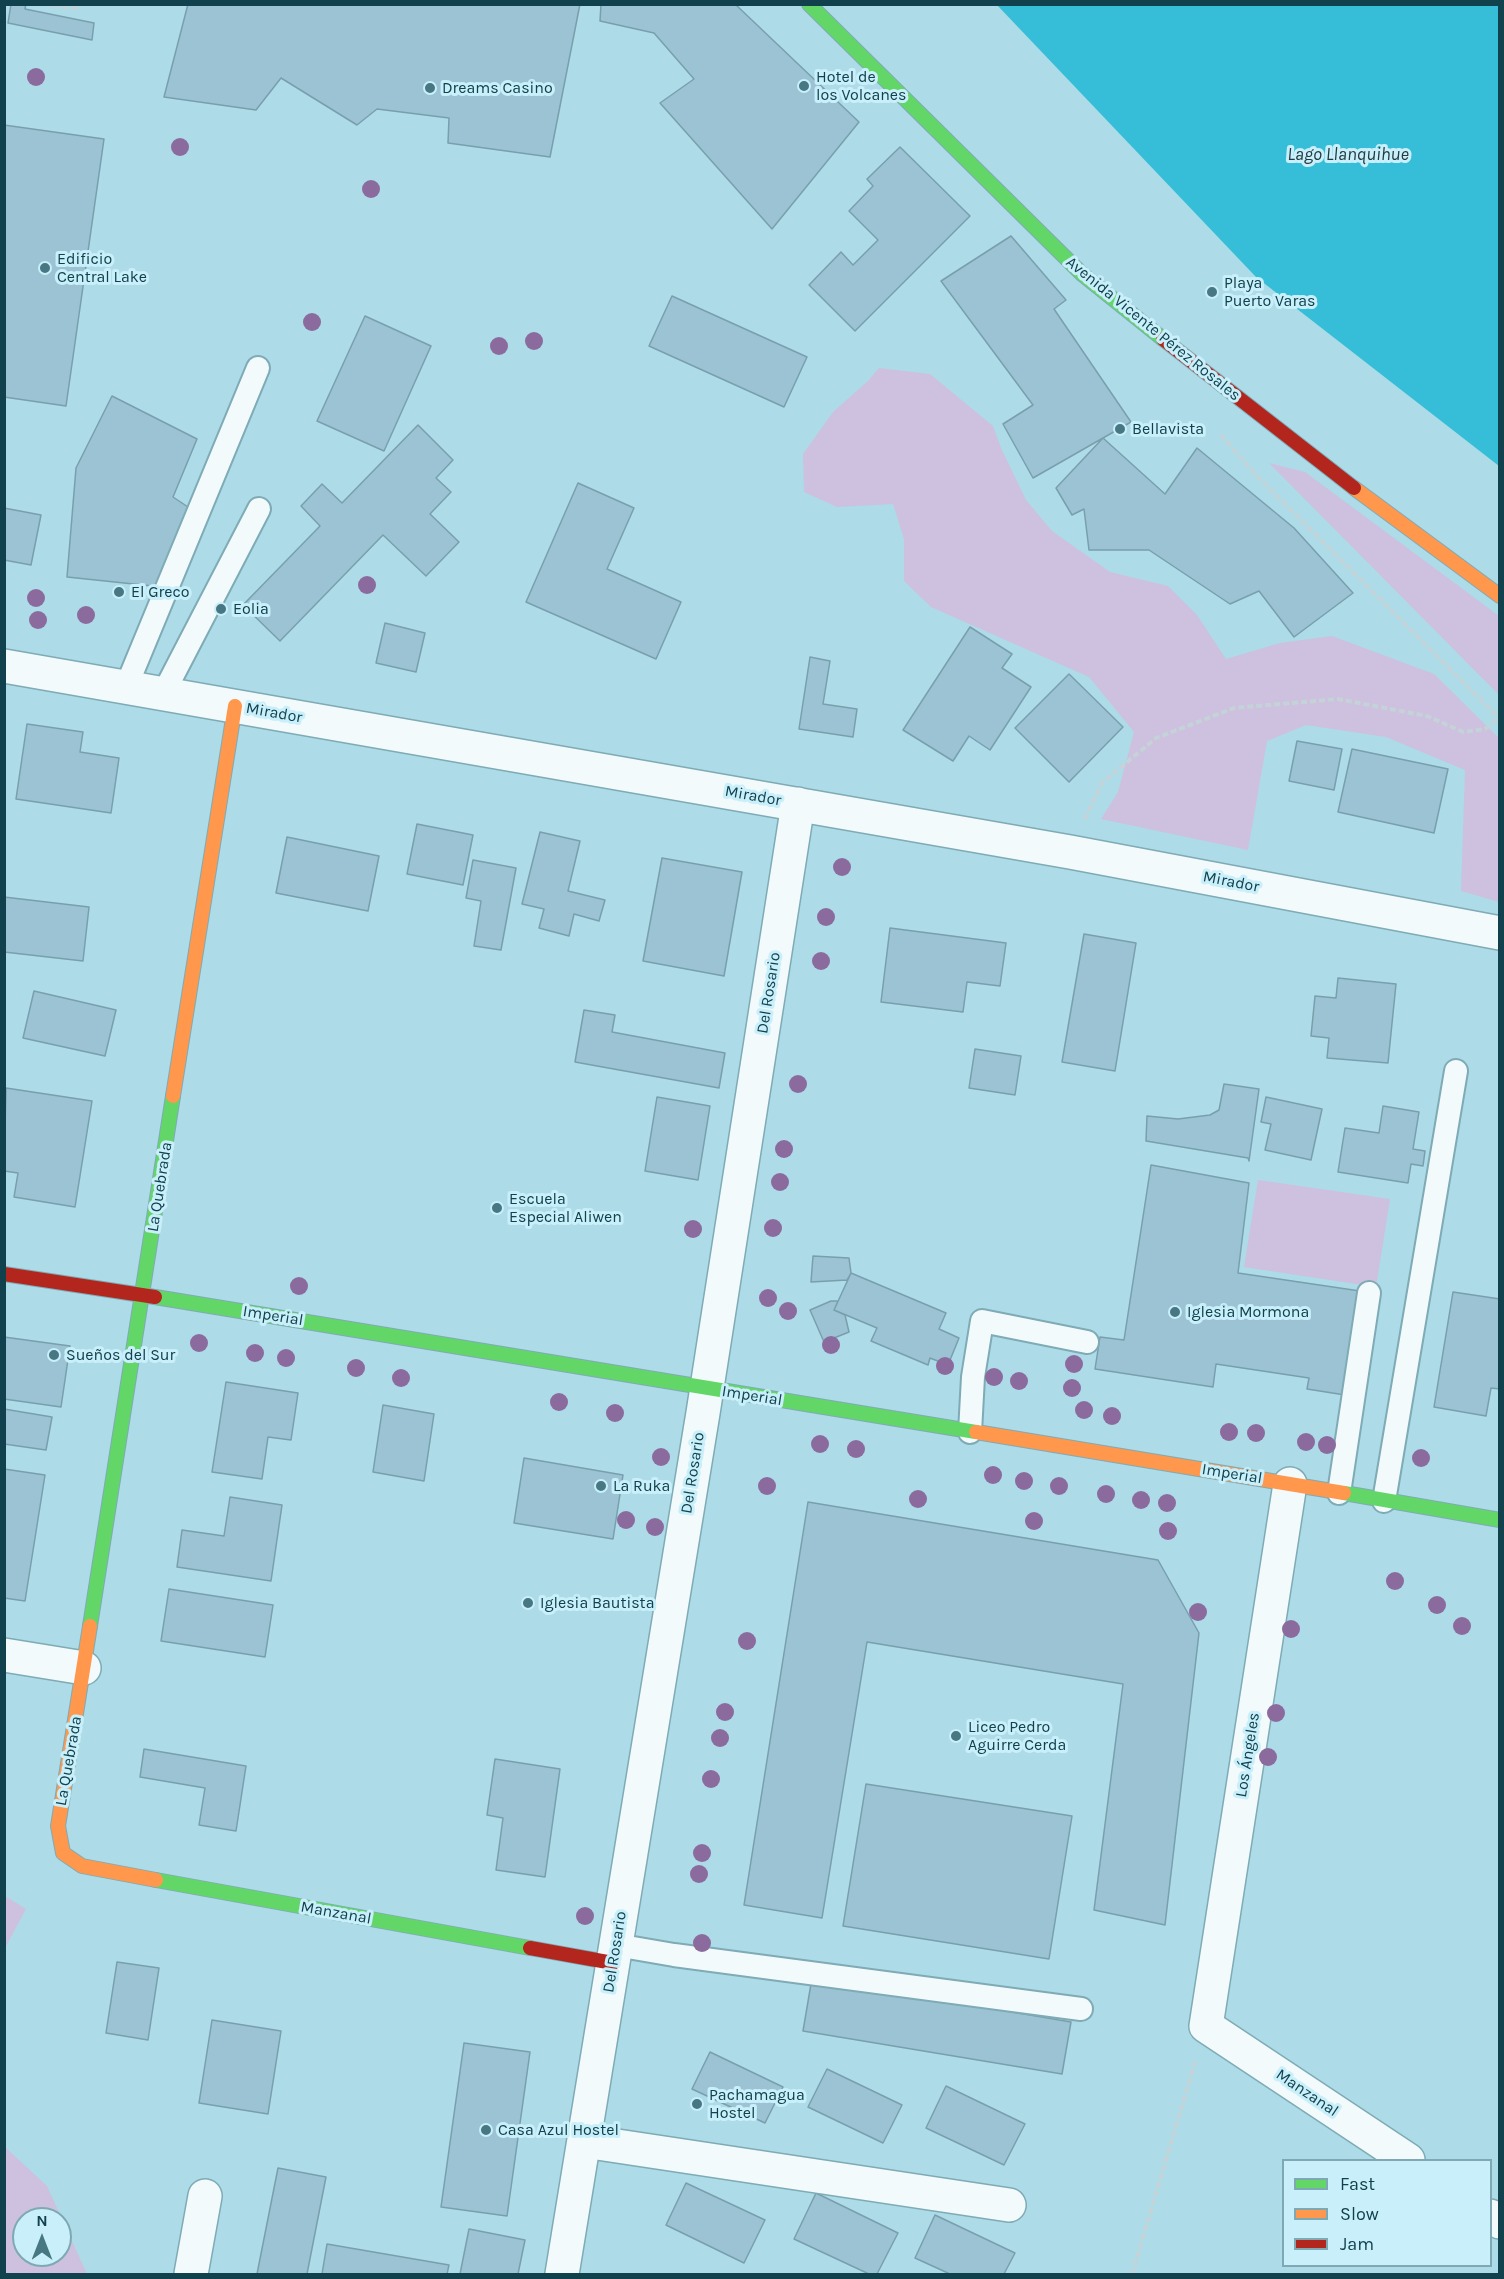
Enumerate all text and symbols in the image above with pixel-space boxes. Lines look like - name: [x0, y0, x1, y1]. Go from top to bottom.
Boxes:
- place label: Hotel de los Volcanes: [816, 67, 906, 105]
- place label: Dreams Casino: [442, 78, 553, 98]
- marker: Hotel de los Volcanes: [797, 79, 811, 93]
- marker: Dreams Casino: [423, 81, 437, 95]
- water label: Lago Llanquihue: [1287, 144, 1409, 166]
- place label: Edificio Central Lake: [57, 249, 147, 287]
- street label: Avenida Vicente Pérez Rosales: [1062, 253, 1244, 405]
- marker: Edificio Central Lake: [38, 261, 52, 275]
- place label: Playa Puerto Varas: [1224, 273, 1315, 311]
- marker: Playa Puerto Varas: [1205, 285, 1219, 299]
- place label: Bellavista: [1132, 419, 1204, 439]
- marker: Bellavista: [1113, 422, 1127, 436]
- place label: El Greco: [131, 582, 190, 602]
- marker: El Greco: [112, 585, 126, 599]
- place label: Eolia: [233, 599, 269, 619]
- marker: Eolia: [214, 602, 228, 616]
- street label: Mirador: [244, 699, 304, 727]
- street label: Mirador: [723, 782, 783, 810]
- street label: Mirador: [1201, 867, 1261, 897]
- street label: Del Rosario: [753, 951, 785, 1035]
- street label: La Quebrada: [143, 1141, 177, 1233]
- place label: Escuela Especial Aliwen: [509, 1189, 622, 1227]
- marker: Escuela Especial Aliwen: [490, 1201, 504, 1215]
- street label: Imperial: [241, 1302, 305, 1330]
- place label: Iglesia Mormona: [1187, 1302, 1309, 1322]
- marker: Iglesia Mormona: [1168, 1305, 1182, 1319]
- place label: Sueños del Sur: [66, 1345, 175, 1365]
- marker: Sueños del Sur: [47, 1348, 61, 1362]
- street label: Imperial: [720, 1382, 784, 1410]
- street label: Del Rosario: [677, 1431, 709, 1515]
- street label: Imperial: [1200, 1460, 1264, 1488]
- place label: La Ruka: [613, 1476, 670, 1496]
- marker: La Ruka: [594, 1479, 608, 1493]
- place label: Iglesia Bautista: [540, 1593, 654, 1613]
- marker: Iglesia Bautista: [521, 1596, 535, 1610]
- street label: Los Ángeles: [1232, 1711, 1264, 1799]
- street label: La Quebrada: [52, 1715, 86, 1807]
- place label: Liceo Pedro Aguirre Cerda: [968, 1717, 1066, 1755]
- marker: Liceo Pedro Aguirre Cerda: [949, 1729, 963, 1743]
- street label: Manzanal: [299, 1897, 373, 1929]
- street label: Del Rosario: [599, 1910, 631, 1994]
- street label: Manzanal: [1272, 2065, 1342, 2121]
- place label: Pachamagua Hostel: [709, 2085, 805, 2123]
- marker: Pachamagua Hostel: [690, 2097, 704, 2111]
- place label: Casa Azul Hostel: [498, 2120, 619, 2140]
- marker: Casa Azul Hostel: [479, 2123, 493, 2137]
- legend: [1282, 2159, 1492, 2267]
- text: Fast: [1340, 2173, 1375, 2195]
- text: Slow: [1340, 2203, 1379, 2225]
- north arrow: [12, 2207, 72, 2267]
- text: N: [36, 2211, 48, 2230]
- text: Jam: [1340, 2233, 1374, 2255]

